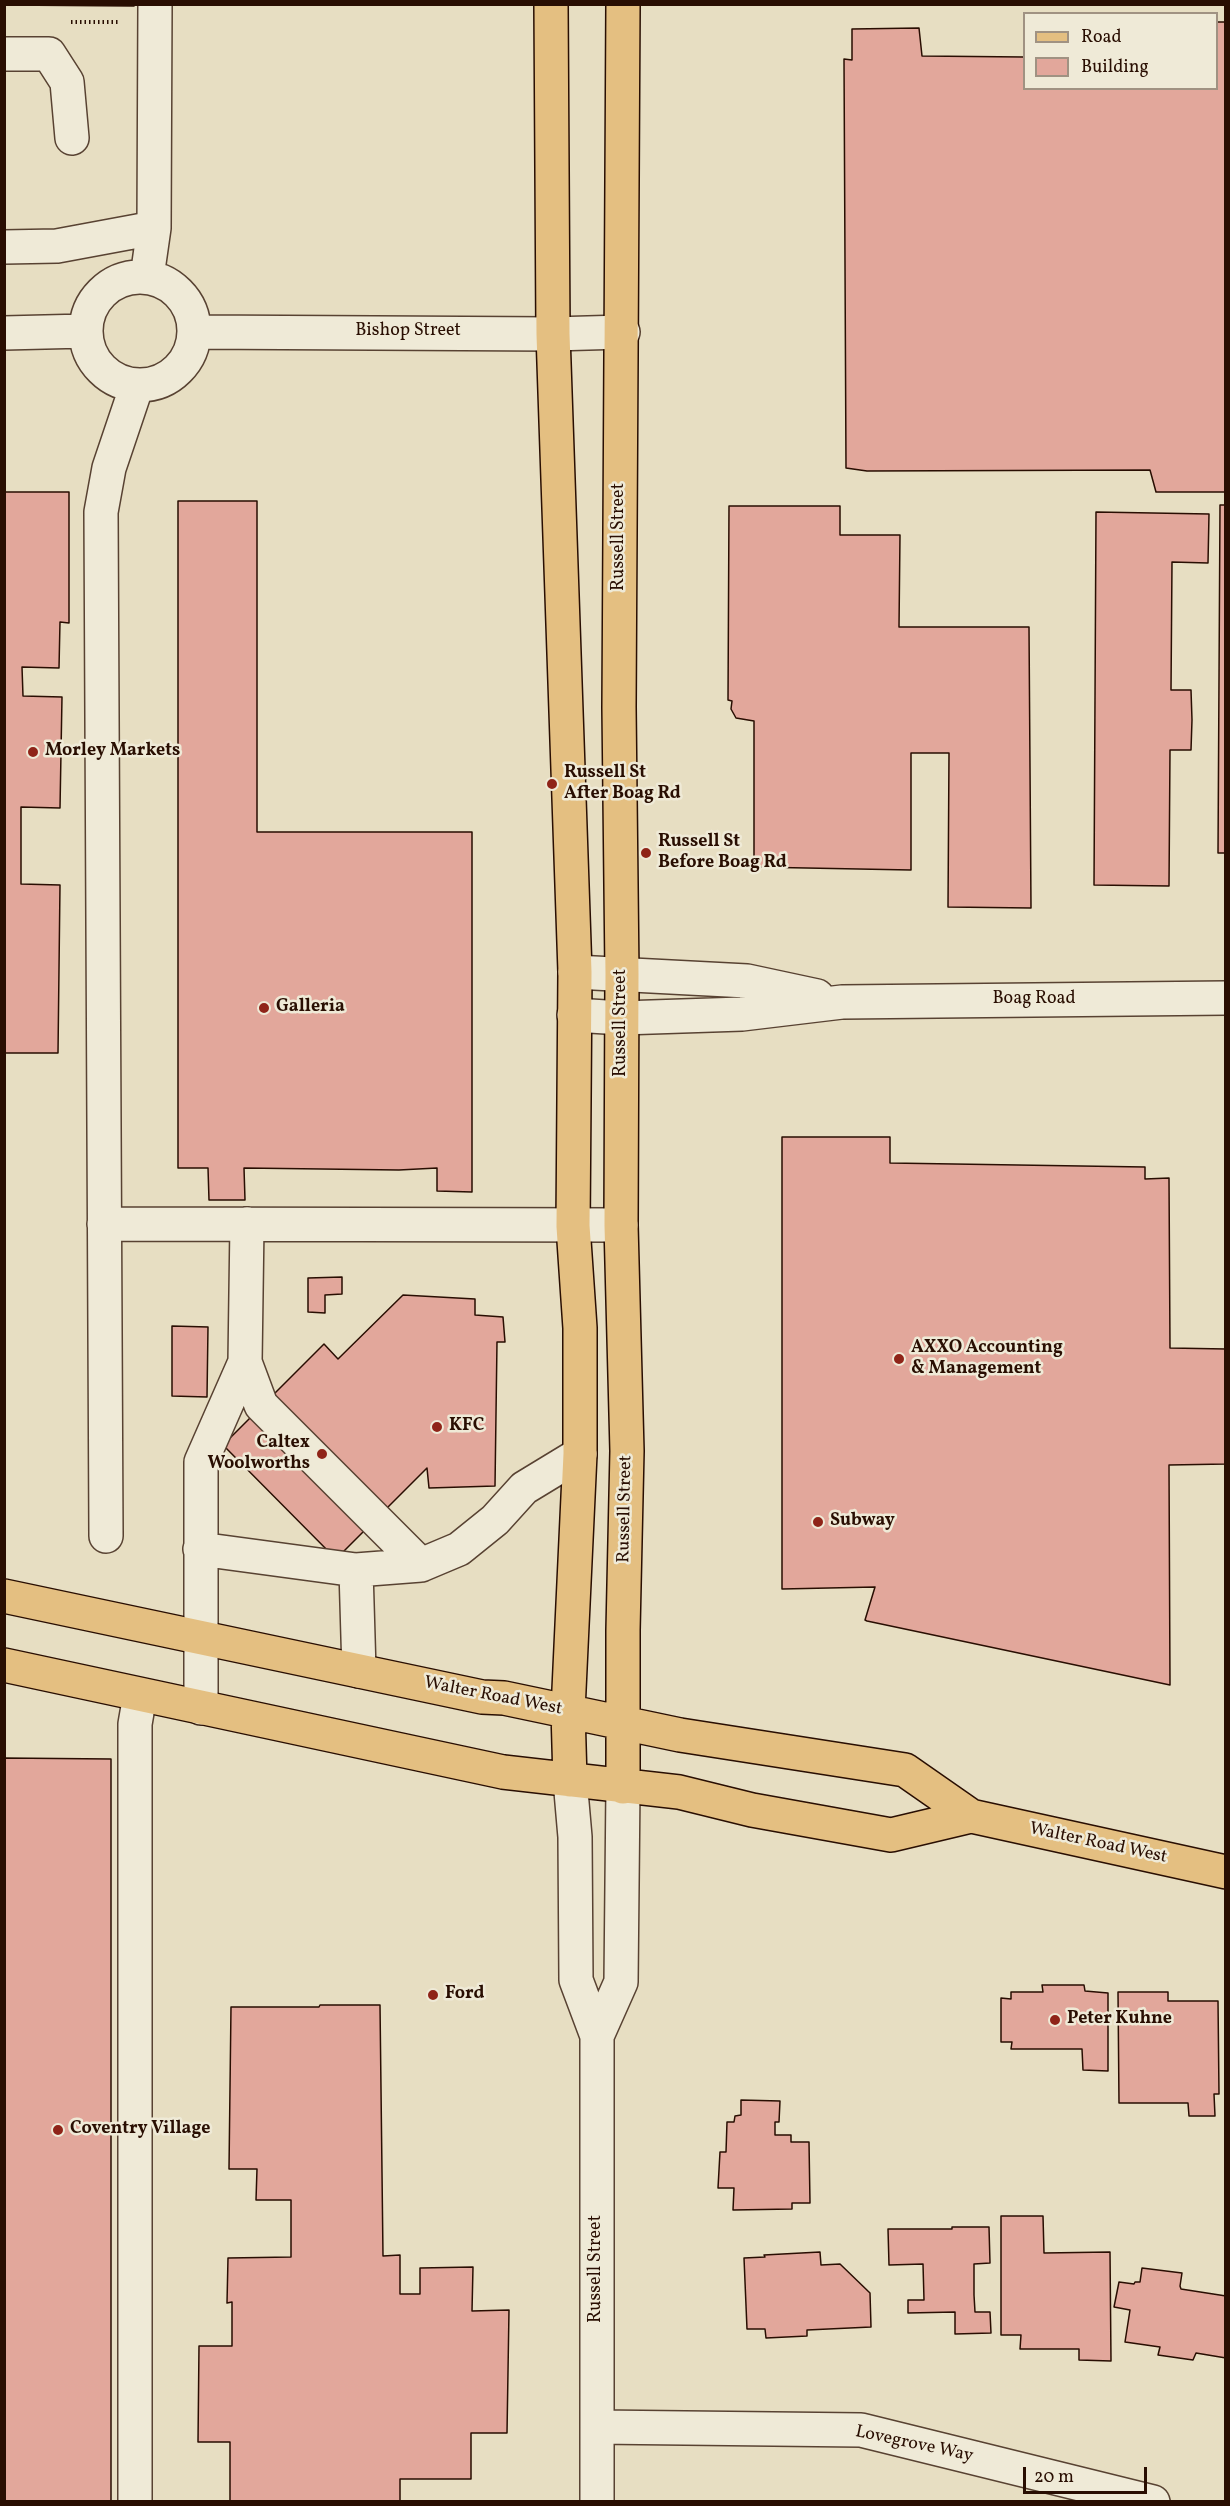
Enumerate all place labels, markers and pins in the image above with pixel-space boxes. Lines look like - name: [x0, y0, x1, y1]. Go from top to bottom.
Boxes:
- place label: Morley Markets: [45, 741, 180, 763]
- marker: Morley Markets: [26, 745, 40, 759]
- place label: Russell St After Boag Rd: [564, 763, 681, 806]
- marker: Russell St After Boag Rd: [545, 777, 559, 791]
- place label: Russell St Before Boag Rd: [658, 832, 787, 874]
- marker: Russell St Before Boag Rd: [639, 846, 653, 860]
- place label: Galleria: [276, 997, 345, 1019]
- marker: Galleria: [257, 1001, 271, 1015]
- place label: AXXO Accounting & Management: [911, 1338, 1063, 1380]
- marker: AXXO Accounting & Management: [892, 1352, 906, 1366]
- place label: KFC: [449, 1416, 484, 1438]
- marker: KFC: [430, 1420, 444, 1434]
- place label: Caltex Woolworths: [207, 1433, 310, 1476]
- marker: Caltex Woolworths: [315, 1447, 329, 1461]
- place label: Subway: [830, 1511, 895, 1533]
- marker: Subway: [811, 1515, 825, 1529]
- place label: Ford: [445, 1984, 484, 2006]
- marker: Ford: [426, 1988, 440, 2002]
- place label: Peter Kuhne: [1067, 2009, 1172, 2031]
- marker: Peter Kuhne: [1048, 2013, 1062, 2027]
- place label: Coventry Village: [70, 2119, 211, 2141]
- marker: Coventry Village: [51, 2123, 65, 2137]

